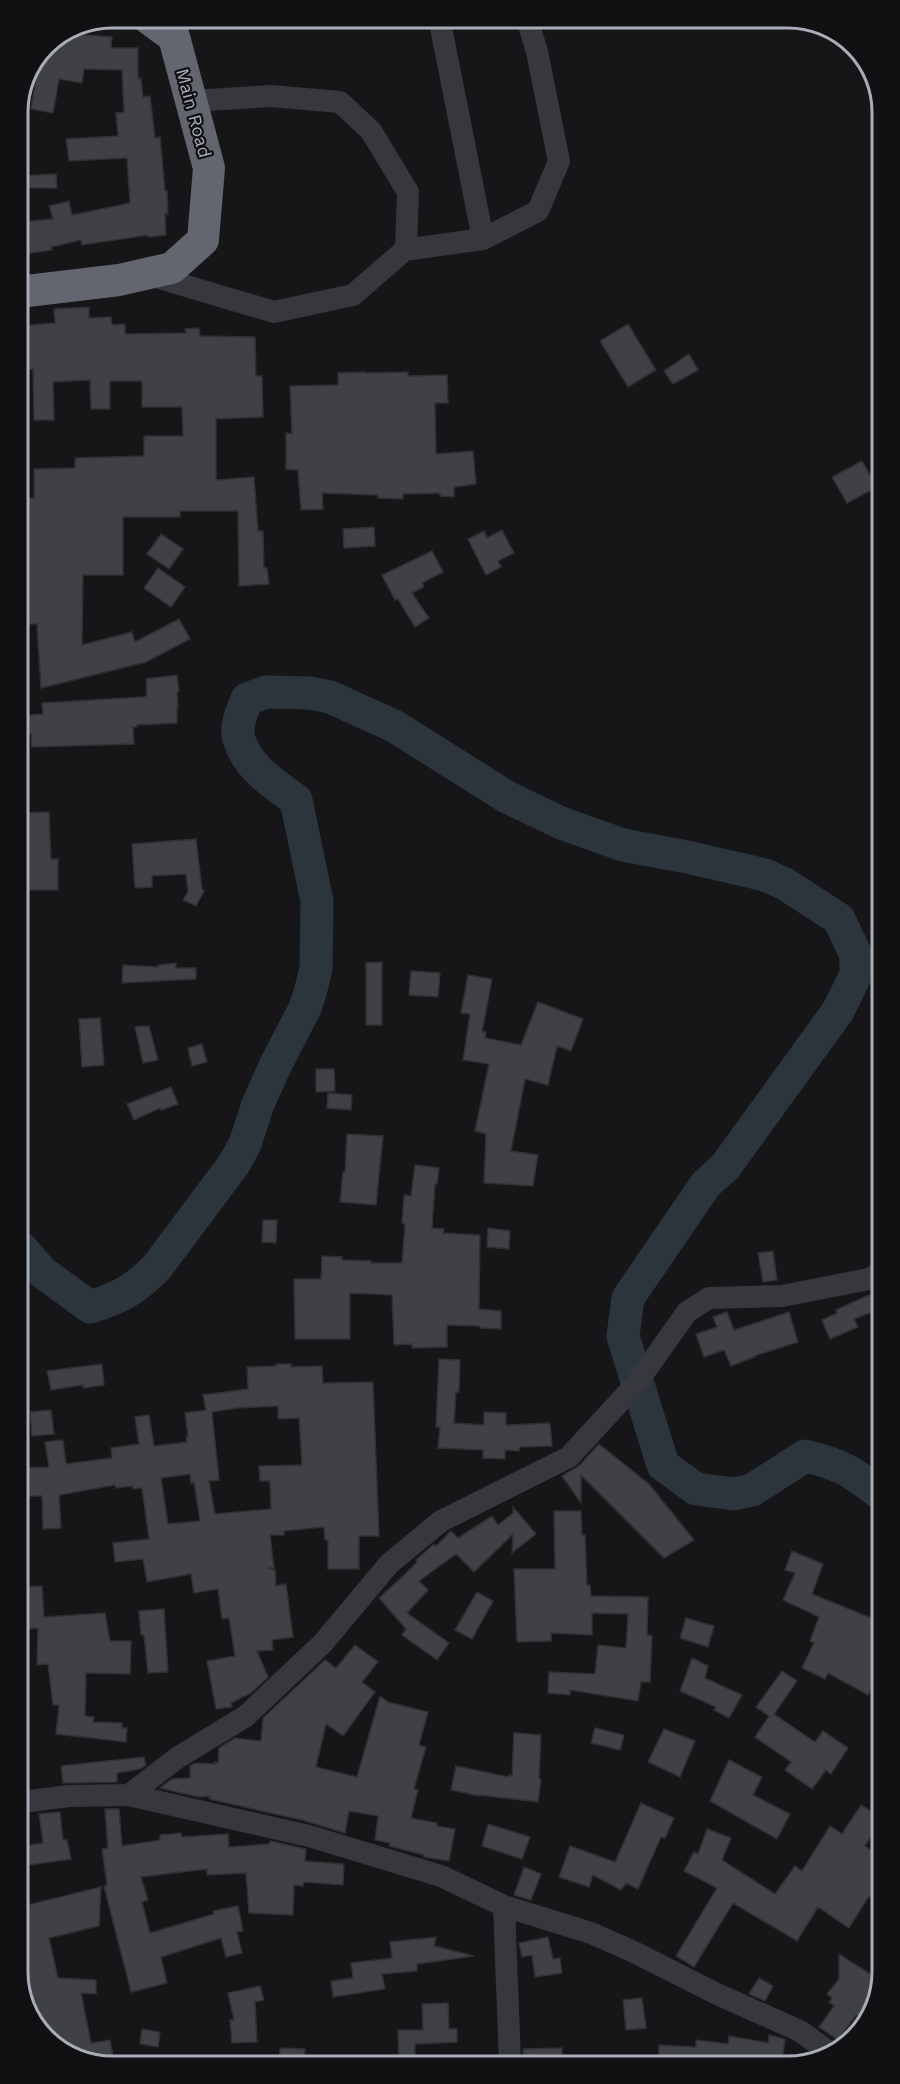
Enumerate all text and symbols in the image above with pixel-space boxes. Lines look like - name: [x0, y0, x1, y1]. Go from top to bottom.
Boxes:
- street label: Main Road: [172, 66, 216, 160]

